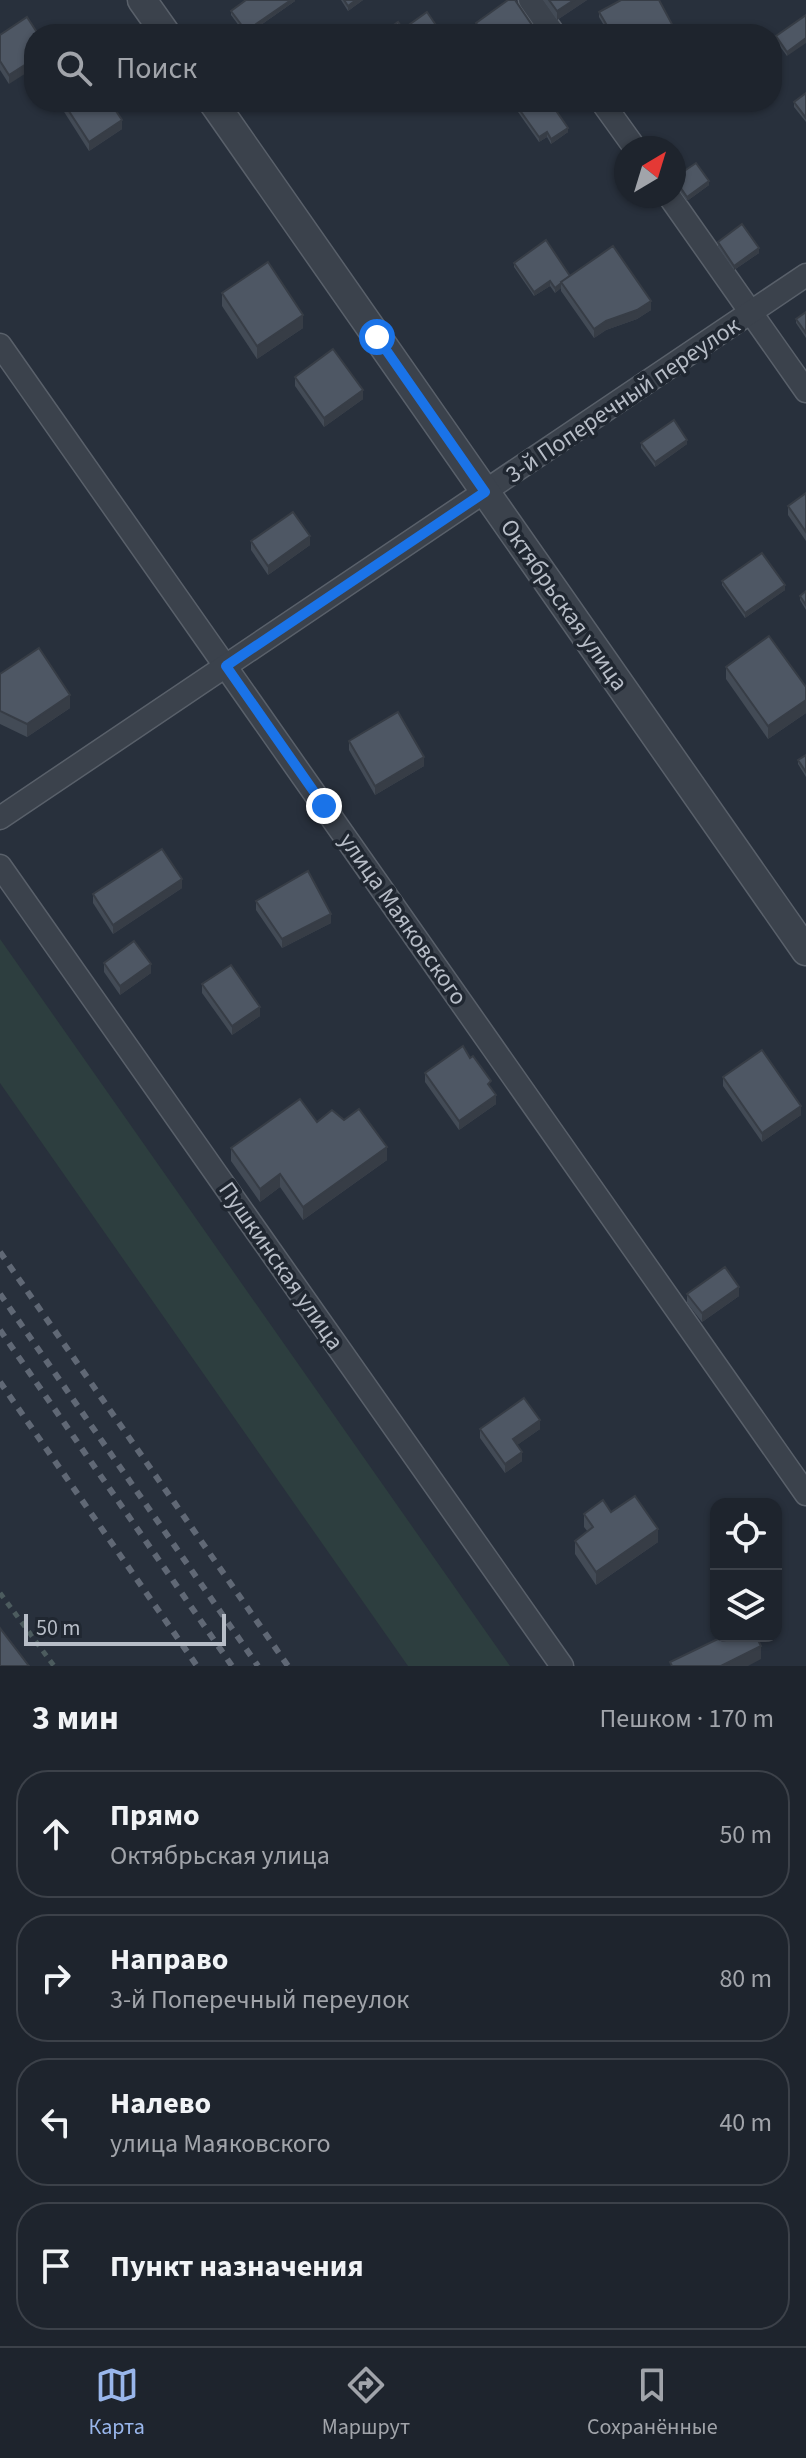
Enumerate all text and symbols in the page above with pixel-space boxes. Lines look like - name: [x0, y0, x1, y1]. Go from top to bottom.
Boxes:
- search box: [24, 24, 782, 112]
- icon: search: [52, 46, 96, 90]
- text: Поиск: [116, 47, 197, 90]
- north arrow: [614, 136, 686, 208]
- street label: 3-й Поперечный переулок: [499, 308, 747, 492]
- route start: [359, 319, 395, 355]
- street label: Октябрьская улица: [491, 512, 637, 698]
- route end: [306, 788, 342, 824]
- street label: улица Маяковского: [330, 826, 476, 1012]
- street label: Пушкинская улица: [210, 1175, 352, 1357]
- map controls: [710, 1498, 782, 1642]
- button: locate: [710, 1498, 782, 1570]
- button: layers: [710, 1570, 782, 1642]
- scale bar: [24, 1610, 226, 1646]
- text: 50 m: [36, 1612, 81, 1644]
- text: 3 мин: [32, 1694, 119, 1743]
- text: Пешком · 170 m: [599, 1700, 774, 1737]
- text: Прямо: [110, 1794, 200, 1837]
- icon: ahead: [34, 1812, 78, 1856]
- text: 50 m: [719, 1816, 772, 1853]
- text: Октябрьская улица: [110, 1837, 330, 1874]
- text: Направо: [110, 1938, 228, 1981]
- icon: right: [34, 1956, 78, 2000]
- text: 80 m: [719, 1960, 772, 1997]
- text: 3-й Поперечный переулок: [110, 1981, 409, 2018]
- text: Налево: [110, 2082, 211, 2125]
- icon: left: [34, 2100, 78, 2144]
- text: 40 m: [719, 2104, 772, 2141]
- text: улица Маяковского: [110, 2125, 331, 2162]
- icon: arrive: [34, 2244, 78, 2288]
- text: Пункт назначения: [110, 2245, 364, 2288]
- tab: Карта: [88, 2363, 145, 2443]
- tab: Маршрут: [322, 2363, 410, 2443]
- tab: Сохранённые: [587, 2363, 718, 2443]

